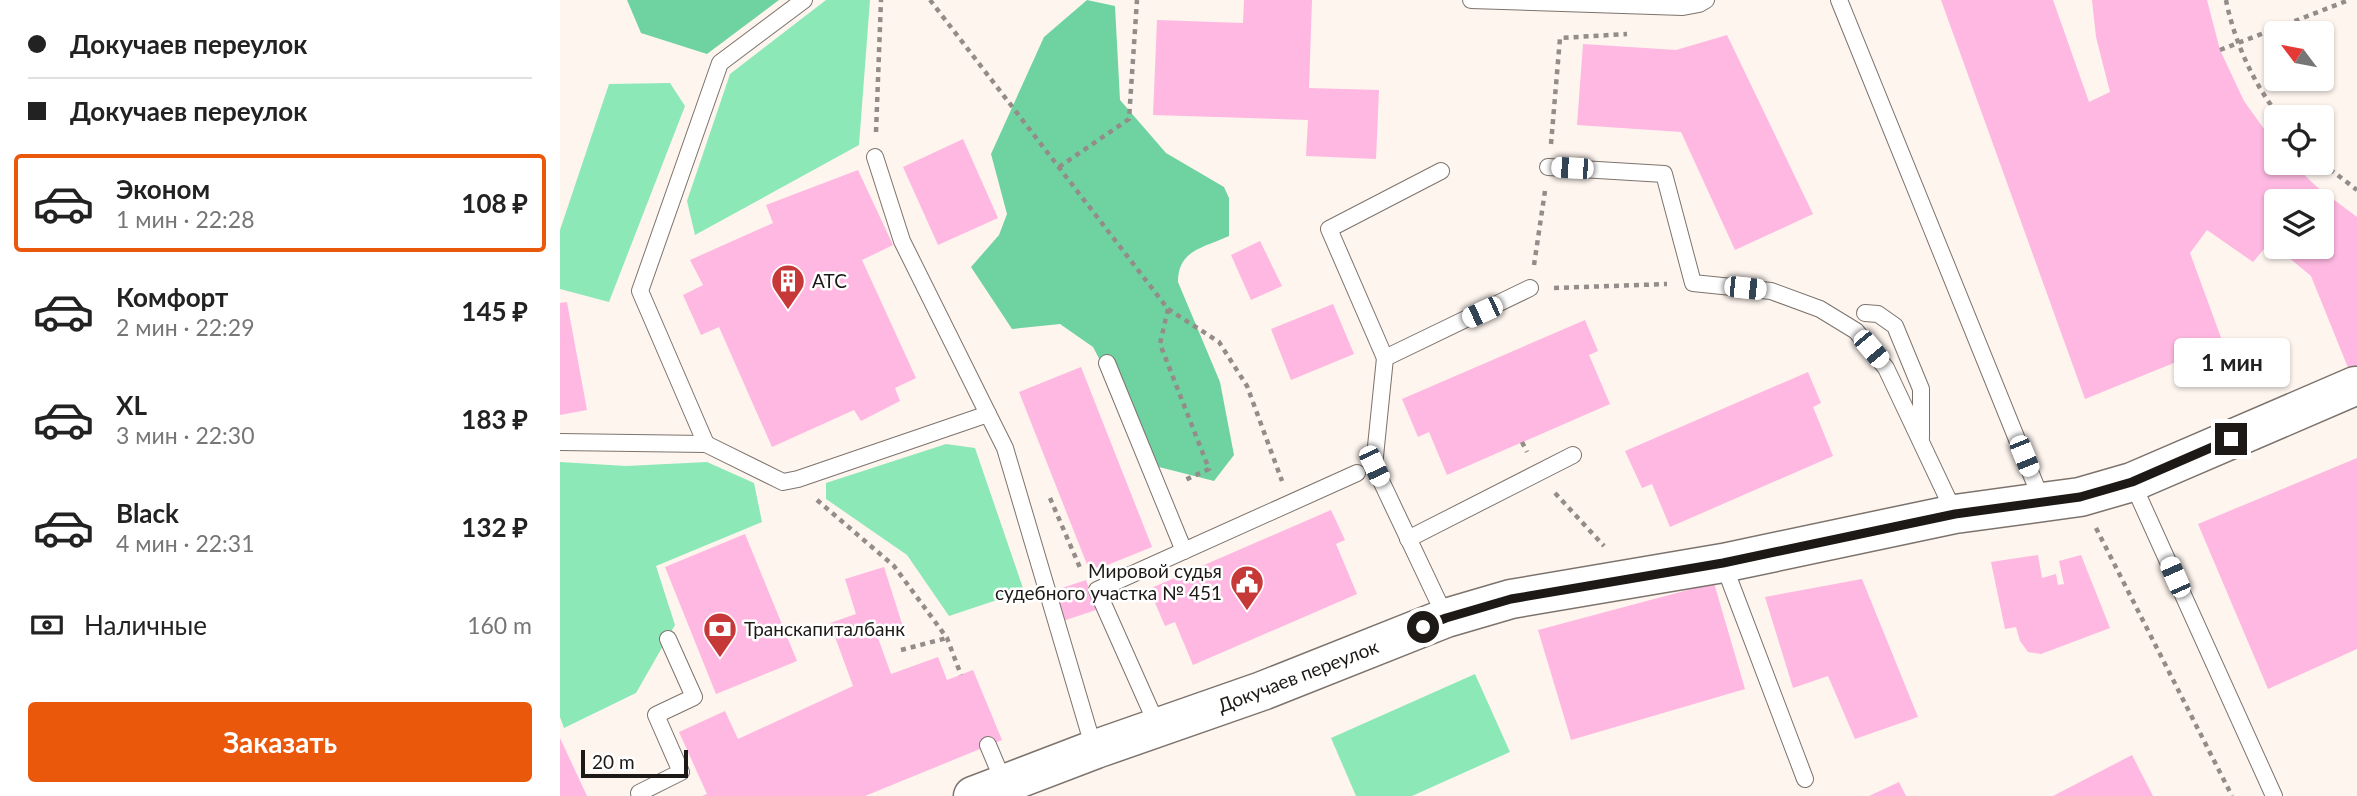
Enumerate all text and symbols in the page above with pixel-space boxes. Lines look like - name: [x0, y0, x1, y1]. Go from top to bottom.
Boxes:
- north arrow: [2264, 21, 2334, 91]
- map controls: [2264, 21, 2334, 259]
- text: Докучаев переулок: [70, 28, 307, 60]
- text: Докучаев переулок: [70, 95, 307, 127]
- button: locate: [2264, 105, 2334, 175]
- car: [1551, 156, 1594, 180]
- icon: car: [32, 172, 95, 235]
- text: Эконом: [116, 173, 210, 205]
- text: 108 ₽: [461, 187, 528, 219]
- button: layers: [2264, 189, 2334, 259]
- text: 1 мин · 22:28: [116, 205, 255, 233]
- building icon: АТС: [769, 262, 807, 311]
- place label: АТС: [812, 269, 847, 292]
- car: [1724, 275, 1767, 301]
- icon: car: [32, 280, 95, 343]
- text: Комфорт: [116, 281, 228, 313]
- car: [1459, 294, 1506, 330]
- text: 145 ₽: [461, 295, 528, 327]
- text: 2 мин · 22:29: [116, 313, 255, 341]
- car: [1850, 326, 1893, 372]
- callout: 1 мин: [2173, 338, 2289, 386]
- text: 1 мин: [2201, 348, 2263, 376]
- icon: car: [32, 388, 95, 451]
- text: XL: [116, 389, 147, 421]
- text: 183 ₽: [461, 403, 528, 435]
- text: 3 мин · 22:30: [116, 421, 255, 449]
- route end: [2215, 423, 2247, 455]
- car: [2007, 433, 2042, 479]
- car: [1356, 443, 1393, 489]
- icon: car: [32, 496, 95, 559]
- text: Black: [116, 497, 179, 529]
- text: 132 ₽: [461, 511, 528, 543]
- text: 4 мин · 22:31: [116, 529, 255, 557]
- car: [2157, 554, 2194, 600]
- place label: Мировой судья судебного участка № 451: [995, 559, 1222, 604]
- public building icon: Мировой судья судебного участка № 451: [1228, 563, 1266, 612]
- icon: cash: [28, 606, 66, 644]
- text: Наличные: [84, 609, 207, 641]
- bank icon: Транскапиталбанк: [701, 610, 739, 659]
- text: 160 m: [467, 611, 532, 639]
- route start: [1407, 611, 1439, 643]
- place label: Транскапиталбанк: [744, 617, 905, 640]
- street label: Докучаев переулок: [1214, 634, 1382, 717]
- button: Заказать: [28, 702, 532, 782]
- scale bar: [581, 747, 688, 779]
- text: 20 m: [592, 750, 635, 773]

